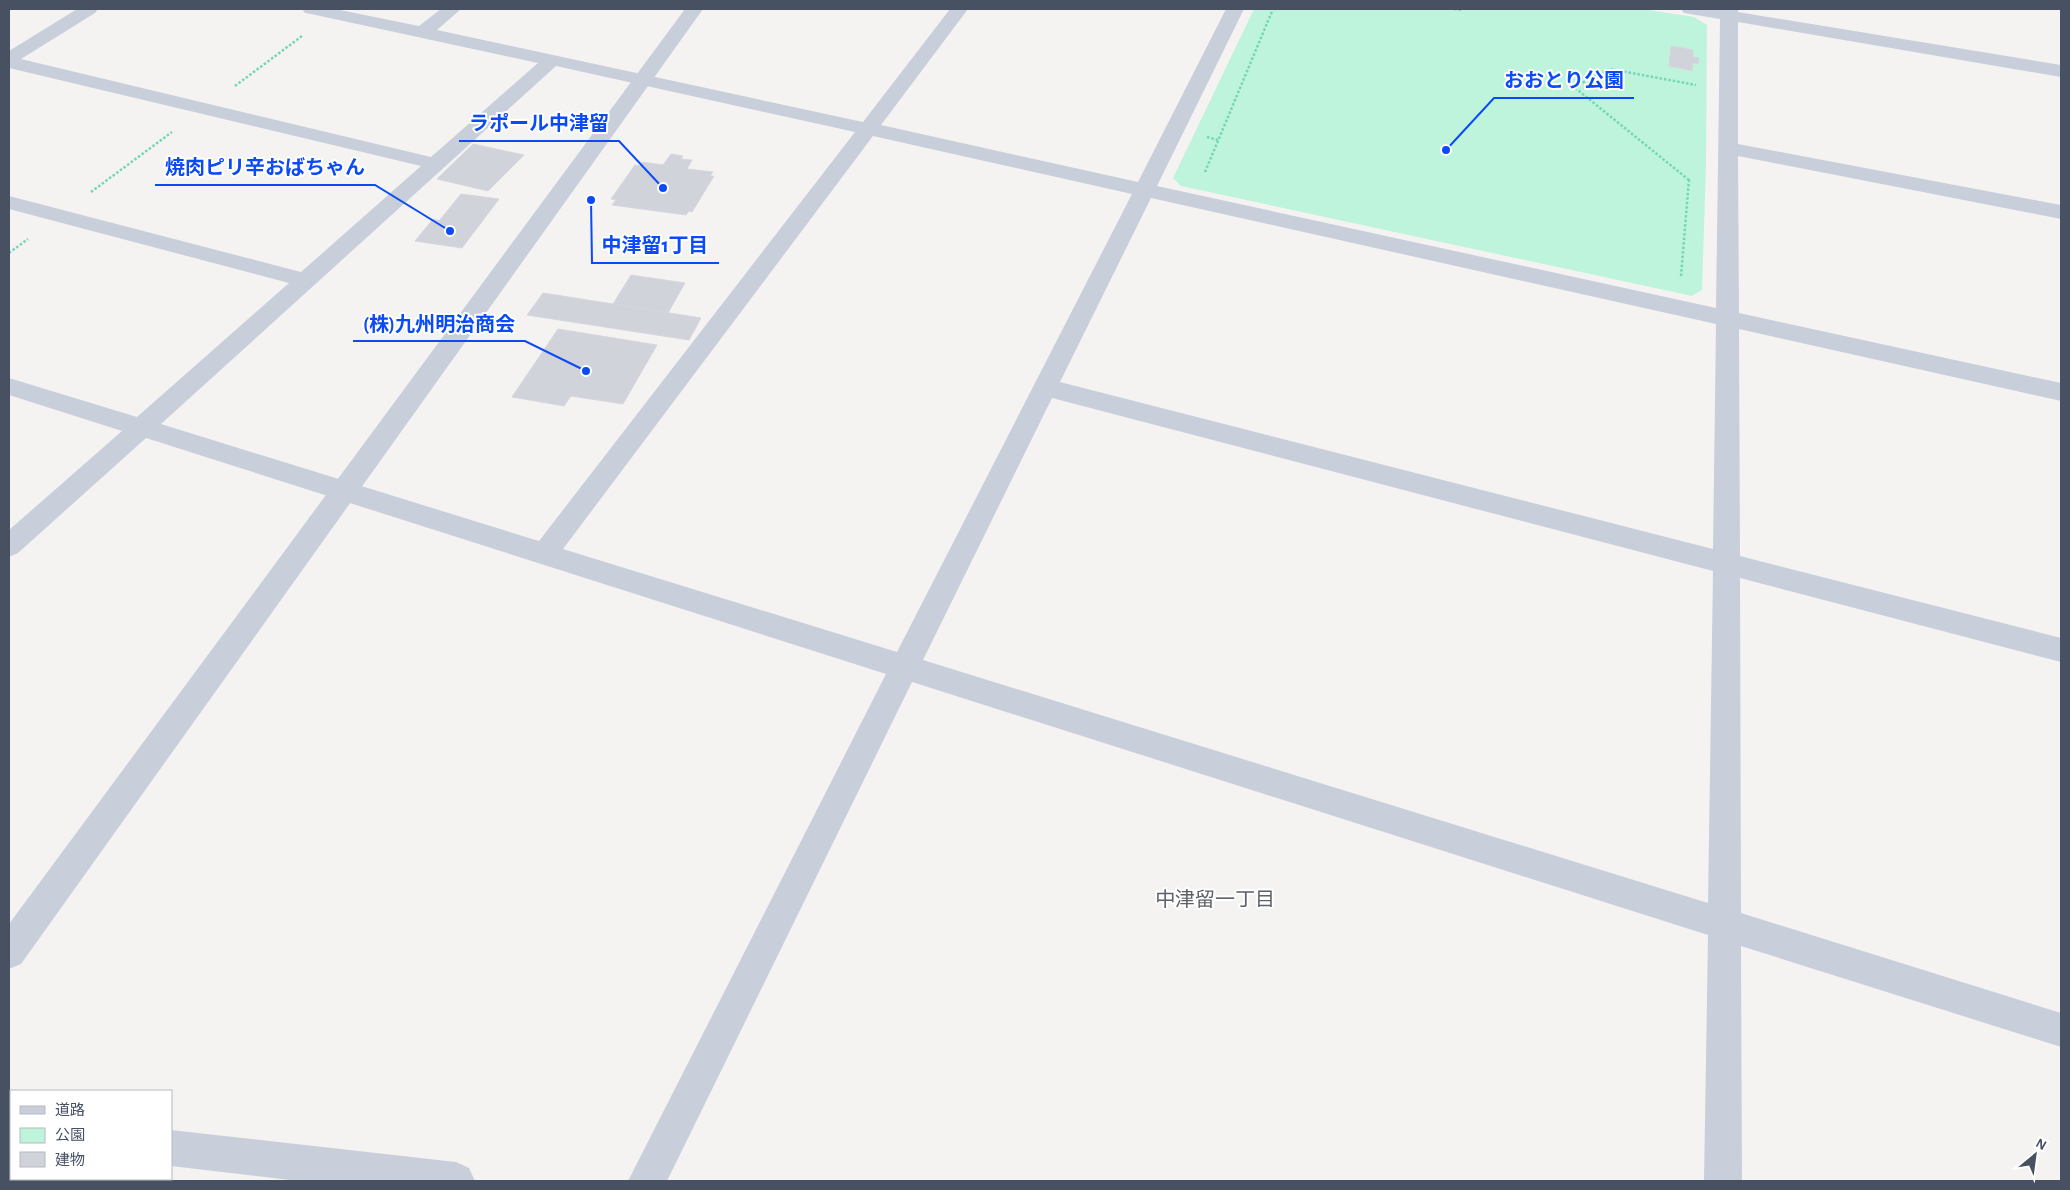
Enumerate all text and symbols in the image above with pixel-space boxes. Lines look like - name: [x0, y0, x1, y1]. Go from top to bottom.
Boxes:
- callout: おおとり公園: [1494, 63, 1634, 98]
- text: おおとり公園: [1504, 70, 1624, 91]
- callout: ラポール中津留: [459, 106, 619, 141]
- text: ラポール中津留: [469, 112, 609, 134]
- callout: 焼肉ピリ辛おばちゃん: [155, 150, 375, 185]
- text: 焼肉ピリ辛おばちゃん: [165, 157, 365, 178]
- callout: 中津留1丁目: [592, 228, 719, 263]
- text: 中津留1丁目: [601, 234, 709, 256]
- callout: (株)九州明治商会: [353, 306, 525, 341]
- text: (株)九州明治商会: [363, 313, 515, 335]
- district label: 中津留一丁目: [1155, 888, 1275, 910]
- legend: [10, 1090, 172, 1180]
- text: 道路: [55, 1102, 85, 1118]
- text: 公園: [55, 1127, 85, 1143]
- north arrow: [2010, 1130, 2060, 1180]
- text: N: [2033, 1136, 2048, 1153]
- text: 建物: [55, 1152, 85, 1168]

